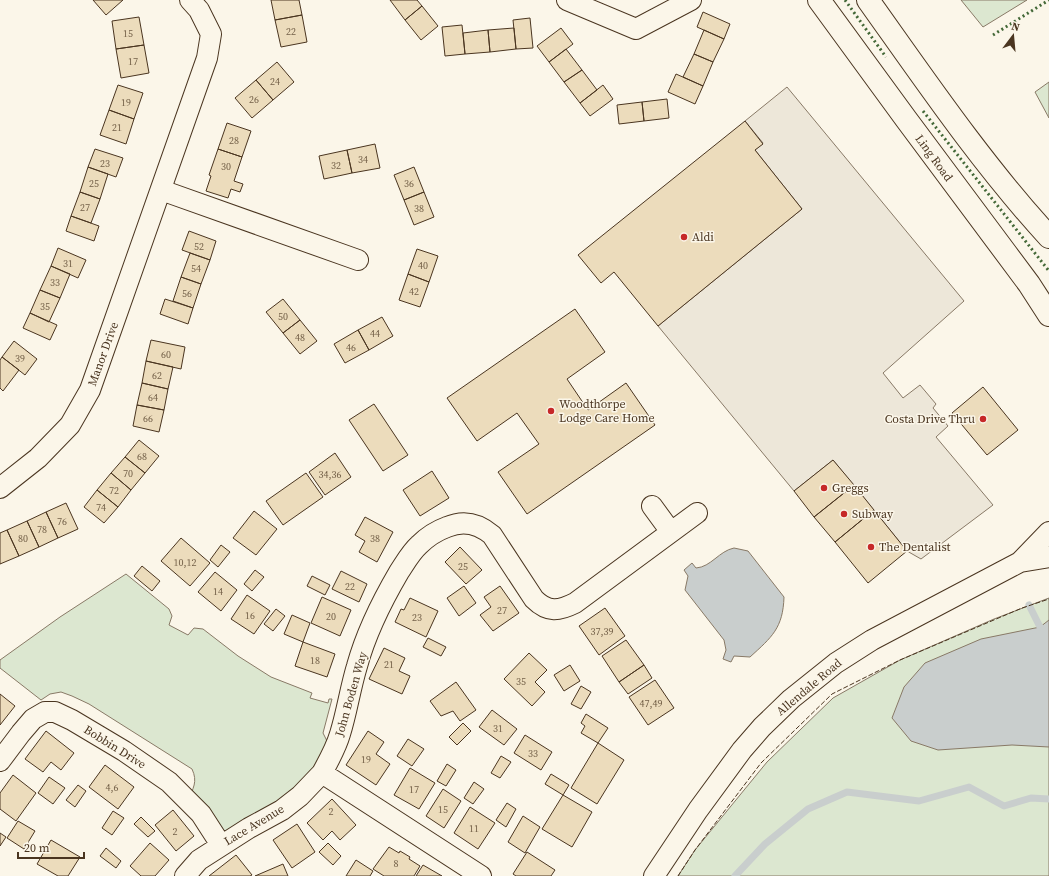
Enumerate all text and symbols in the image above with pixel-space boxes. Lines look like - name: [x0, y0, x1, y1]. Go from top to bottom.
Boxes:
- north arrow: [993, 16, 1033, 56]
- text: N: [1010, 19, 1022, 35]
- house number: 22: [286, 25, 296, 38]
- house number: 15: [123, 27, 133, 40]
- house number: 17: [128, 55, 138, 68]
- house number: 24: [270, 75, 280, 88]
- house number: 26: [249, 93, 259, 106]
- house number: 19: [121, 96, 131, 109]
- house number: 21: [112, 121, 122, 134]
- street label: Ling Road: [912, 131, 957, 185]
- house number: 28: [229, 134, 239, 147]
- house number: 34: [358, 153, 368, 166]
- house number: 23: [100, 157, 110, 170]
- house number: 32: [331, 159, 341, 172]
- house number: 30: [221, 160, 231, 173]
- house number: 25: [89, 177, 99, 190]
- house number: 36: [404, 177, 414, 190]
- house number: 27: [80, 201, 90, 214]
- house number: 38: [414, 202, 424, 215]
- place label: Aldi: [692, 229, 714, 245]
- marker: Aldi: [679, 232, 689, 242]
- house number: 52: [194, 240, 204, 253]
- house number: 31: [63, 257, 73, 270]
- house number: 40: [418, 259, 428, 272]
- house number: 54: [191, 262, 201, 275]
- house number: 33: [50, 276, 60, 289]
- house number: 42: [409, 285, 419, 298]
- house number: 56: [182, 287, 192, 300]
- house number: 35: [40, 300, 50, 313]
- house number: 50: [278, 310, 288, 323]
- street label: Manor Drive: [84, 320, 122, 388]
- house number: 44: [370, 327, 380, 340]
- house number: 48: [295, 331, 305, 344]
- house number: 46: [346, 341, 356, 354]
- house number: 60: [161, 348, 171, 361]
- house number: 39: [15, 352, 25, 365]
- house number: 62: [152, 369, 162, 382]
- house number: 64: [148, 391, 158, 404]
- place label: Woodthorpe Lodge Care Home: [559, 396, 655, 426]
- marker: Woodthorpe Lodge Care Home: [546, 406, 556, 416]
- place label: Costa Drive Thru: [885, 411, 975, 427]
- house number: 66: [143, 412, 153, 425]
- marker: Costa Drive Thru: [978, 414, 988, 424]
- house number: 68: [137, 450, 147, 463]
- house number: 70: [123, 467, 133, 480]
- house number: 34,36: [319, 468, 342, 481]
- place label: Greggs: [832, 480, 869, 496]
- marker: Greggs: [819, 483, 829, 493]
- house number: 72: [109, 484, 119, 497]
- house number: 74: [96, 501, 106, 514]
- place label: Subway: [852, 506, 894, 522]
- marker: Subway: [839, 509, 849, 519]
- house number: 76: [57, 515, 67, 528]
- house number: 78: [37, 523, 47, 536]
- house number: 80: [18, 532, 28, 545]
- house number: 38: [370, 532, 380, 545]
- place label: The Dentalist: [879, 539, 951, 555]
- marker: The Dentalist: [866, 542, 876, 552]
- house number: 10,12: [174, 556, 197, 569]
- house number: 25: [458, 560, 468, 573]
- house number: 22: [345, 580, 355, 593]
- house number: 14: [213, 585, 223, 598]
- house number: 27: [497, 604, 507, 617]
- house number: 16: [245, 609, 255, 622]
- house number: 20: [326, 610, 336, 623]
- house number: 23: [412, 611, 422, 624]
- house number: 37,39: [591, 625, 614, 638]
- street label: John Boden Way: [331, 649, 371, 739]
- house number: 18: [310, 654, 320, 667]
- street label: Allendale Road: [773, 655, 845, 719]
- house number: 21: [384, 658, 394, 671]
- house number: 35: [516, 675, 526, 688]
- house number: 47,49: [640, 697, 663, 710]
- street label: Bobbin Drive: [81, 722, 149, 772]
- house number: 31: [493, 722, 503, 735]
- house number: 33: [528, 747, 538, 760]
- house number: 19: [361, 753, 371, 766]
- house number: 4,6: [106, 781, 119, 794]
- house number: 17: [409, 783, 419, 796]
- street label: Lace Avenue: [221, 801, 287, 849]
- house number: 15: [438, 803, 448, 816]
- house number: 2: [329, 805, 334, 818]
- house number: 11: [469, 822, 479, 835]
- house number: 2: [173, 825, 178, 838]
- scale bar: [18, 834, 84, 860]
- text: 20 m: [24, 840, 50, 856]
- house number: 8: [394, 857, 399, 870]

